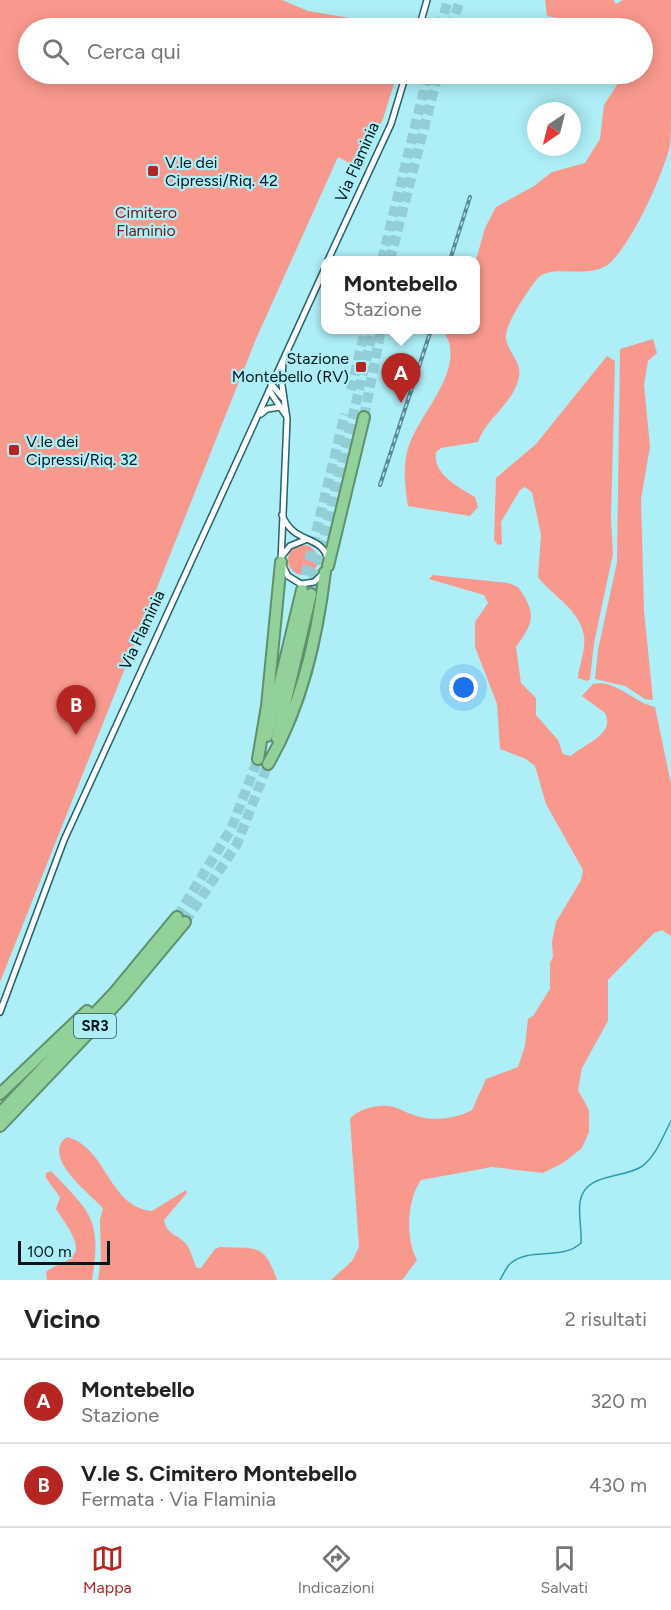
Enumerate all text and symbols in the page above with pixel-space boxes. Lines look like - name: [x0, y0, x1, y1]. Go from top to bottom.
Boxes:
- search box: [18, 18, 653, 84]
- icon: search: [39, 35, 72, 68]
- text: Cerca qui: [87, 38, 181, 65]
- north arrow: [527, 102, 581, 156]
- street label: Via Flaminia: [331, 119, 383, 205]
- place label: V.le dei Cipressi/Riq. 42: [165, 153, 278, 190]
- marker: V.le dei Cipressi/Riq. 42: [146, 164, 160, 178]
- park label: Cimitero Flaminio: [115, 203, 177, 240]
- popup: [321, 256, 480, 334]
- text: Montebello: [344, 270, 457, 297]
- text: Stazione: [344, 297, 422, 321]
- place label: Stazione Montebello (RV): [232, 349, 349, 386]
- pin: A: [382, 354, 420, 403]
- marker: Stazione Montebello (RV): [354, 360, 368, 374]
- place label: V.le dei Cipressi/Riq. 32: [26, 432, 138, 469]
- marker: V.le dei Cipressi/Riq. 32: [7, 443, 21, 457]
- street label: Via Flaminia: [115, 587, 169, 673]
- your location: [449, 673, 478, 702]
- pin: B: [56, 686, 96, 735]
- road number: SR3: [74, 1014, 116, 1038]
- scale bar: [18, 1238, 110, 1266]
- text: 100 m: [27, 1242, 72, 1261]
- text: Vicino: [24, 1303, 100, 1335]
- text: 2 risultati: [565, 1307, 647, 1331]
- text: Montebello: [81, 1376, 195, 1403]
- text: A: [36, 1389, 51, 1413]
- text: 320 m: [590, 1389, 647, 1413]
- text: Stazione: [81, 1403, 159, 1427]
- text: V.le S. Cimitero Montebello: [81, 1460, 357, 1487]
- text: B: [37, 1473, 50, 1497]
- text: 430 m: [589, 1473, 647, 1497]
- text: Fermata · Via Flaminia: [81, 1487, 276, 1511]
- tab: Mappa: [83, 1542, 132, 1597]
- tab: Indicazioni: [298, 1542, 374, 1597]
- tab: Salvati: [540, 1542, 588, 1597]

